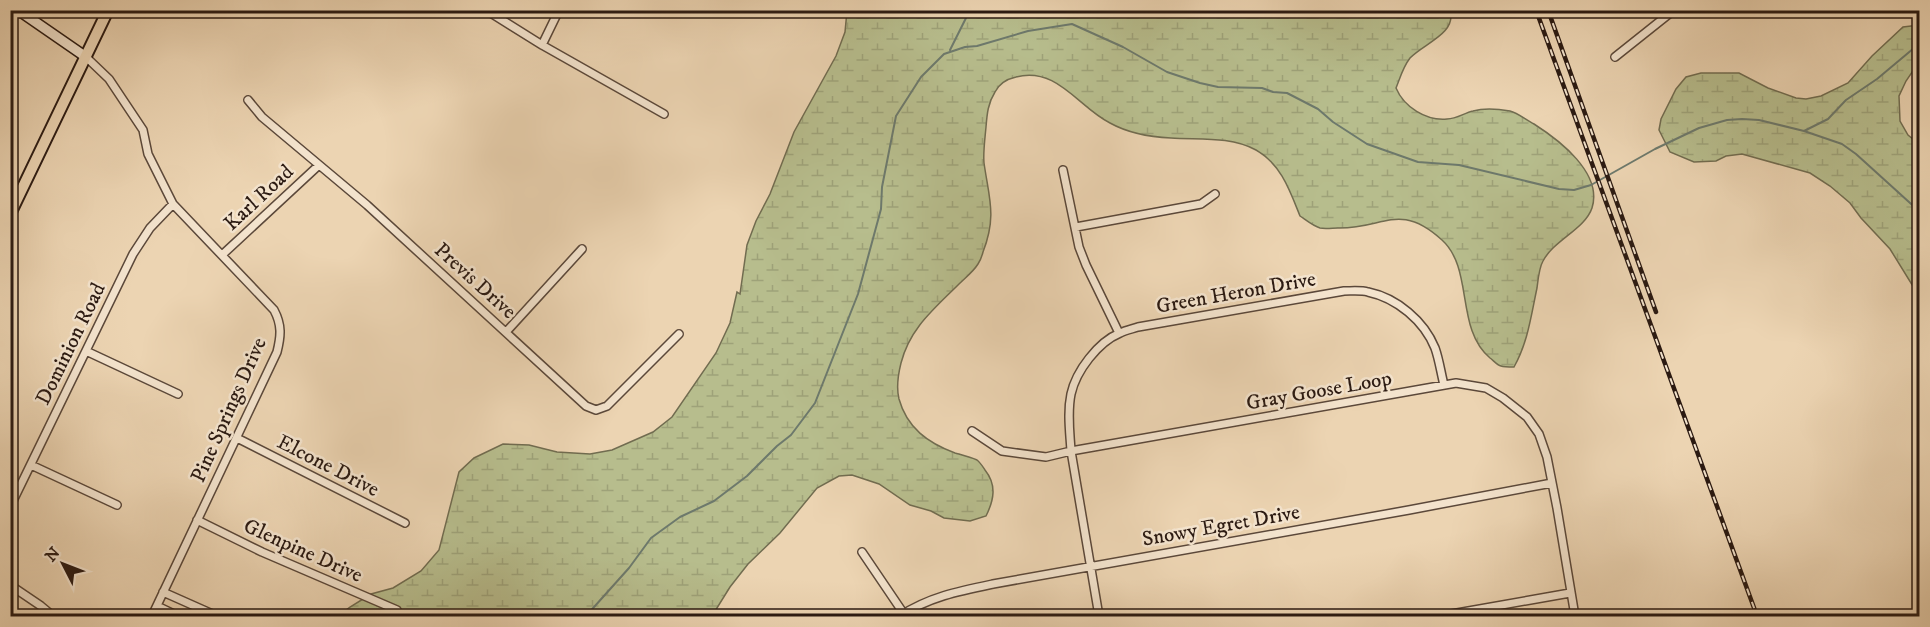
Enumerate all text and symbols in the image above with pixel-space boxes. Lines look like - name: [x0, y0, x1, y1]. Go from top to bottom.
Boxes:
- street label: Karl Road: [219, 159, 300, 237]
- street label: Previs Drive: [429, 237, 522, 325]
- street label: Green Heron Drive: [1154, 266, 1318, 320]
- street label: Dominion Road: [30, 278, 112, 409]
- street label: Pine Springs Drive: [185, 333, 273, 486]
- street label: Gray Goose Loop: [1244, 365, 1394, 417]
- street label: Elcone Drive: [273, 429, 384, 503]
- street label: Snowy Egret Drive: [1140, 499, 1302, 553]
- street label: Glenpine Drive: [240, 513, 367, 589]
- north arrow: [33, 534, 93, 594]
- text: N: [41, 543, 64, 566]

